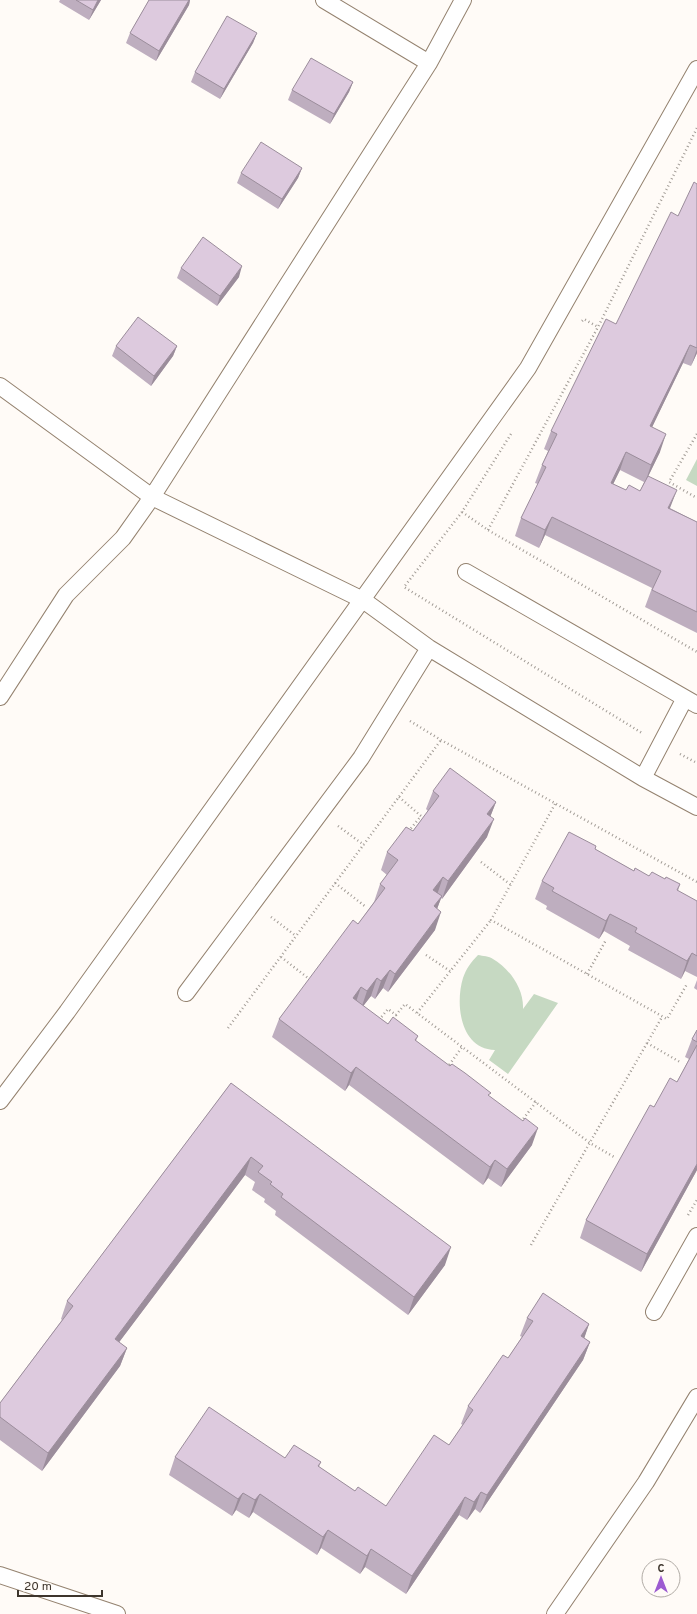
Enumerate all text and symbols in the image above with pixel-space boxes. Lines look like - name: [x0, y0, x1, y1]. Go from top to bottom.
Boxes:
- north arrow: [641, 1558, 681, 1598]
- text: С: [657, 1562, 665, 1576]
- scale bar: [18, 1572, 102, 1598]
- text: 20 m: [24, 1579, 52, 1595]

